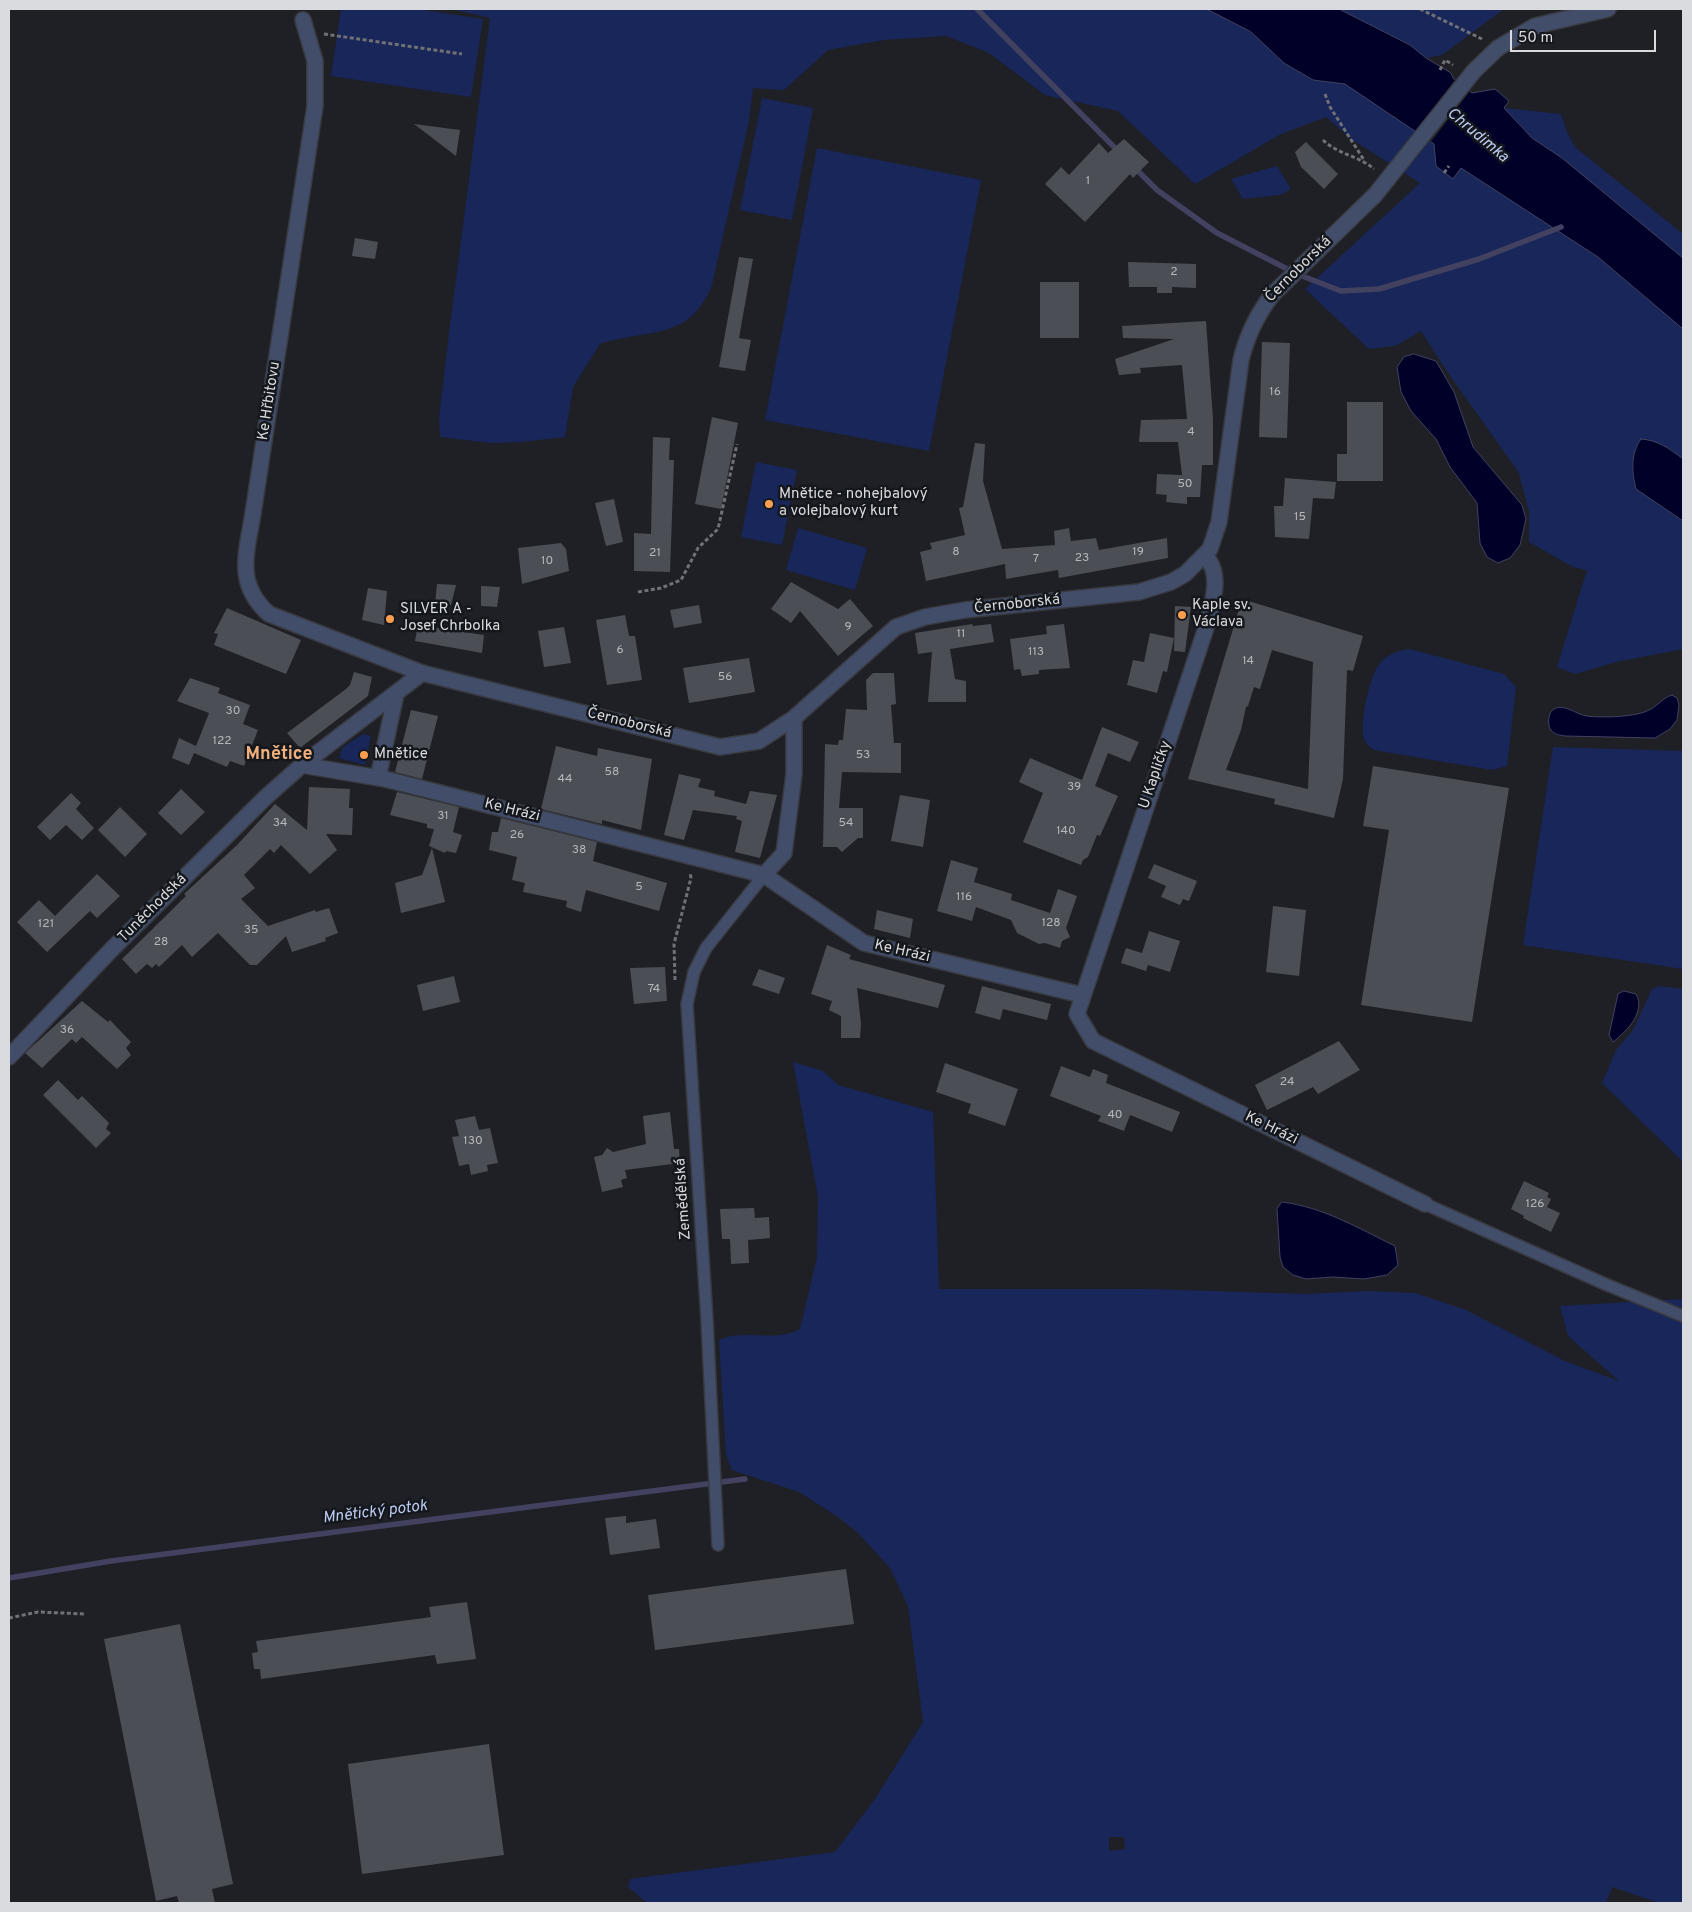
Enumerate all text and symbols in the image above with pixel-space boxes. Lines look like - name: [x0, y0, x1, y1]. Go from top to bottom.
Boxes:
- scale bar: [1512, 20, 1658, 52]
- text: 50 m: [1518, 29, 1553, 48]
- water label: Chrudimka: [1442, 105, 1512, 167]
- house number: 1: [1086, 175, 1090, 189]
- street label: Černoborská: [1262, 233, 1336, 307]
- house number: 2: [1170, 266, 1178, 280]
- street label: Ke Hřbitovu: [255, 360, 285, 442]
- house number: 16: [1269, 386, 1281, 400]
- house number: 4: [1187, 426, 1195, 440]
- house number: 50: [1177, 478, 1193, 492]
- place label: Mnětice - nohejbalový a volejbalový kurt: [779, 486, 928, 521]
- marker: Mnětice - nohejbalový a volejbalový kurt: [763, 498, 775, 510]
- house number: 15: [1294, 511, 1306, 525]
- house number: 8: [952, 546, 960, 560]
- house number: 19: [1132, 546, 1144, 560]
- house number: 21: [649, 547, 661, 561]
- house number: 23: [1075, 552, 1089, 566]
- house number: 7: [1033, 553, 1039, 567]
- house number: 10: [541, 555, 553, 569]
- street label: Černoborská: [973, 592, 1061, 618]
- place label: Kaple sv. Václava: [1192, 597, 1251, 632]
- place label: SILVER A - Josef Chrbolka: [400, 601, 500, 636]
- marker: Kaple sv. Václava: [1176, 609, 1188, 621]
- marker: SILVER A - Josef Chrbolka: [384, 613, 396, 625]
- house number: 9: [844, 621, 852, 635]
- house number: 11: [957, 628, 965, 642]
- house number: 6: [616, 644, 624, 658]
- house number: 113: [1028, 646, 1044, 660]
- house number: 14: [1242, 655, 1254, 669]
- house number: 56: [718, 671, 732, 685]
- house number: 30: [226, 705, 240, 719]
- street label: Černoborská: [585, 705, 673, 743]
- house number: 122: [212, 735, 232, 749]
- street label: U Kapličky: [1136, 738, 1176, 812]
- district label: Mnětice: [246, 744, 312, 766]
- place label: Mnětice: [374, 746, 428, 764]
- marker: Mnětice: [358, 749, 370, 761]
- house number: 53: [856, 749, 870, 763]
- house number: 58: [605, 766, 619, 780]
- house number: 44: [558, 773, 572, 787]
- house number: 39: [1067, 781, 1081, 795]
- street label: Ke Hrázi: [482, 795, 542, 827]
- house number: 31: [437, 810, 449, 824]
- house number: 34: [273, 817, 287, 831]
- house number: 54: [838, 817, 854, 831]
- house number: 140: [1056, 825, 1076, 839]
- house number: 26: [510, 829, 524, 843]
- house number: 38: [572, 844, 586, 858]
- street label: Tuněchodská: [115, 871, 191, 947]
- house number: 5: [635, 881, 643, 895]
- house number: 116: [956, 891, 972, 905]
- house number: 128: [1041, 917, 1061, 931]
- house number: 121: [38, 918, 54, 932]
- house number: 35: [244, 924, 258, 938]
- house number: 28: [154, 936, 168, 950]
- street label: Ke Hrázi: [872, 937, 932, 967]
- house number: 74: [648, 983, 660, 997]
- house number: 36: [60, 1024, 74, 1038]
- house number: 24: [1280, 1076, 1294, 1090]
- street label: Ke Hrázi: [1242, 1108, 1300, 1150]
- house number: 40: [1107, 1109, 1123, 1123]
- house number: 130: [463, 1135, 483, 1149]
- street label: Zemědělská: [672, 1157, 696, 1241]
- house number: 126: [1526, 1198, 1544, 1212]
- water label: Mnětický potok: [322, 1497, 428, 1529]

